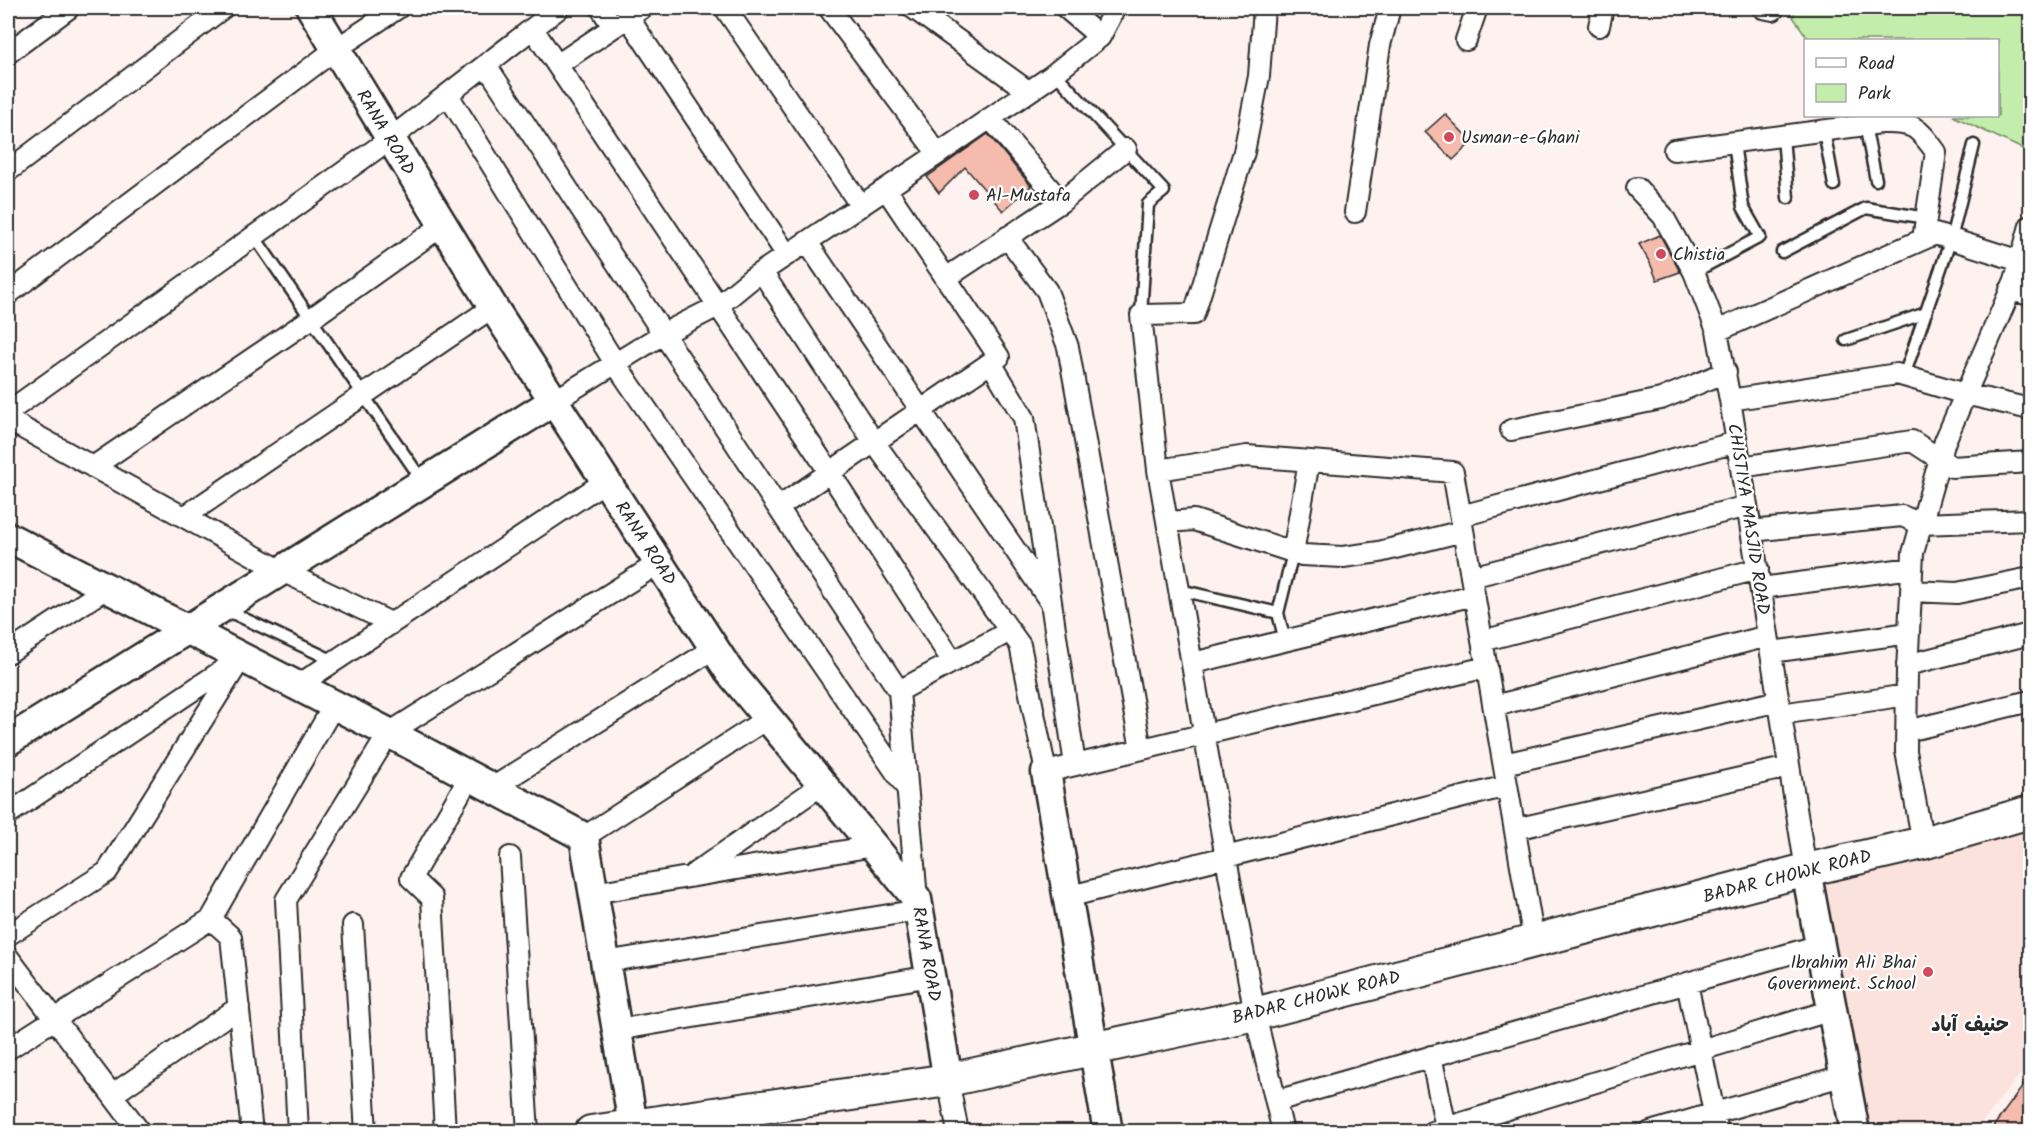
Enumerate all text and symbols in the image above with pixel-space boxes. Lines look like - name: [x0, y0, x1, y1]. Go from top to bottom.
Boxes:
- legend: [1804, 39, 1999, 117]
- text: Road: [1858, 50, 1895, 79]
- text: Park: [1858, 80, 1891, 109]
- street label: RANA ROAD: [348, 84, 422, 182]
- place label: Usman-e-Ghani: [1461, 124, 1580, 153]
- marker: Usman-e-Ghani: [1442, 130, 1456, 144]
- place label: Al-Mustafa: [986, 182, 1071, 211]
- marker: Al-Mustafa: [967, 188, 981, 202]
- place label: Chistia: [1673, 241, 1725, 270]
- marker: Chistia: [1654, 247, 1668, 261]
- street label: CHISTIYA MASJID ROAD: [1718, 421, 1777, 617]
- street label: RANA ROAD: [606, 496, 683, 592]
- street label: BADAR CHOWK ROAD: [1700, 842, 1875, 912]
- street label: RANA ROAD: [903, 905, 948, 1004]
- place label: Ibrahim Ali Bhai Government. School: [1767, 949, 1917, 999]
- street label: BADAR CHOWK ROAD: [1229, 963, 1404, 1033]
- marker: Ibrahim Ali Bhai Government. School: [1921, 965, 1935, 979]
- district label: حنیف آباد: [1931, 1010, 2009, 1042]

